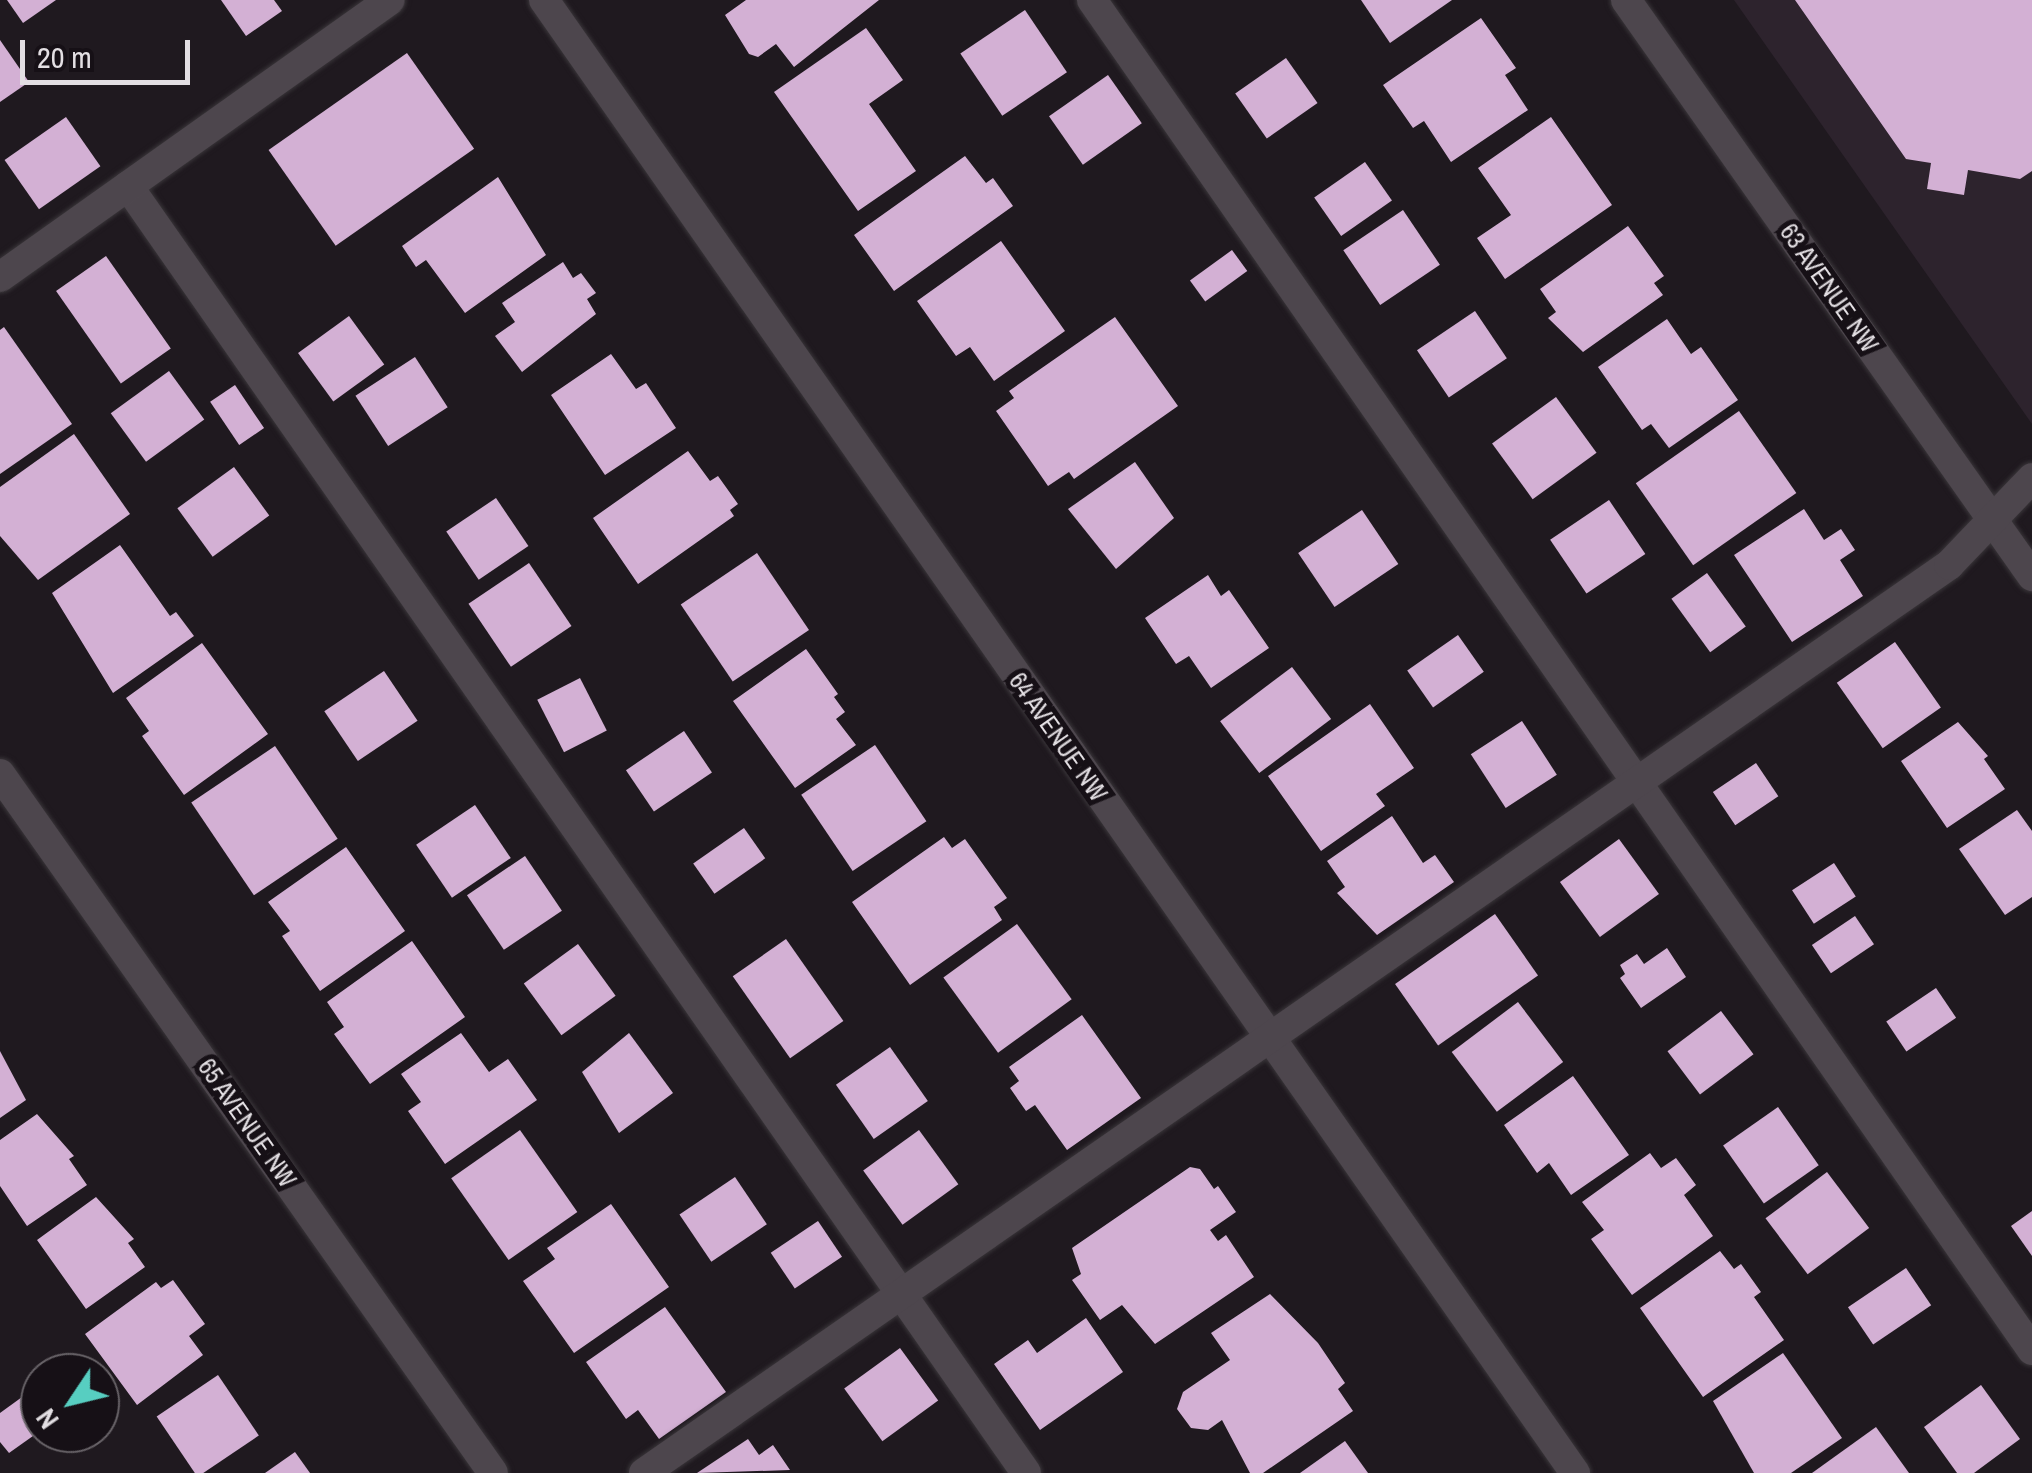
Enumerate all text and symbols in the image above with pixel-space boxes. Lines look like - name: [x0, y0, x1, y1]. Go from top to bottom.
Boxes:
- scale bar: [25, 20, 195, 82]
- text: 20 m: [37, 37, 92, 77]
- street label: 63 AVENUE NW: [1773, 217, 1885, 359]
- street label: 64 AVENUE NW: [1002, 666, 1114, 808]
- street label: 65 AVENUE NW: [191, 1052, 303, 1194]
- north arrow: [20, 1353, 120, 1453]
- text: N: [27, 1401, 67, 1437]

